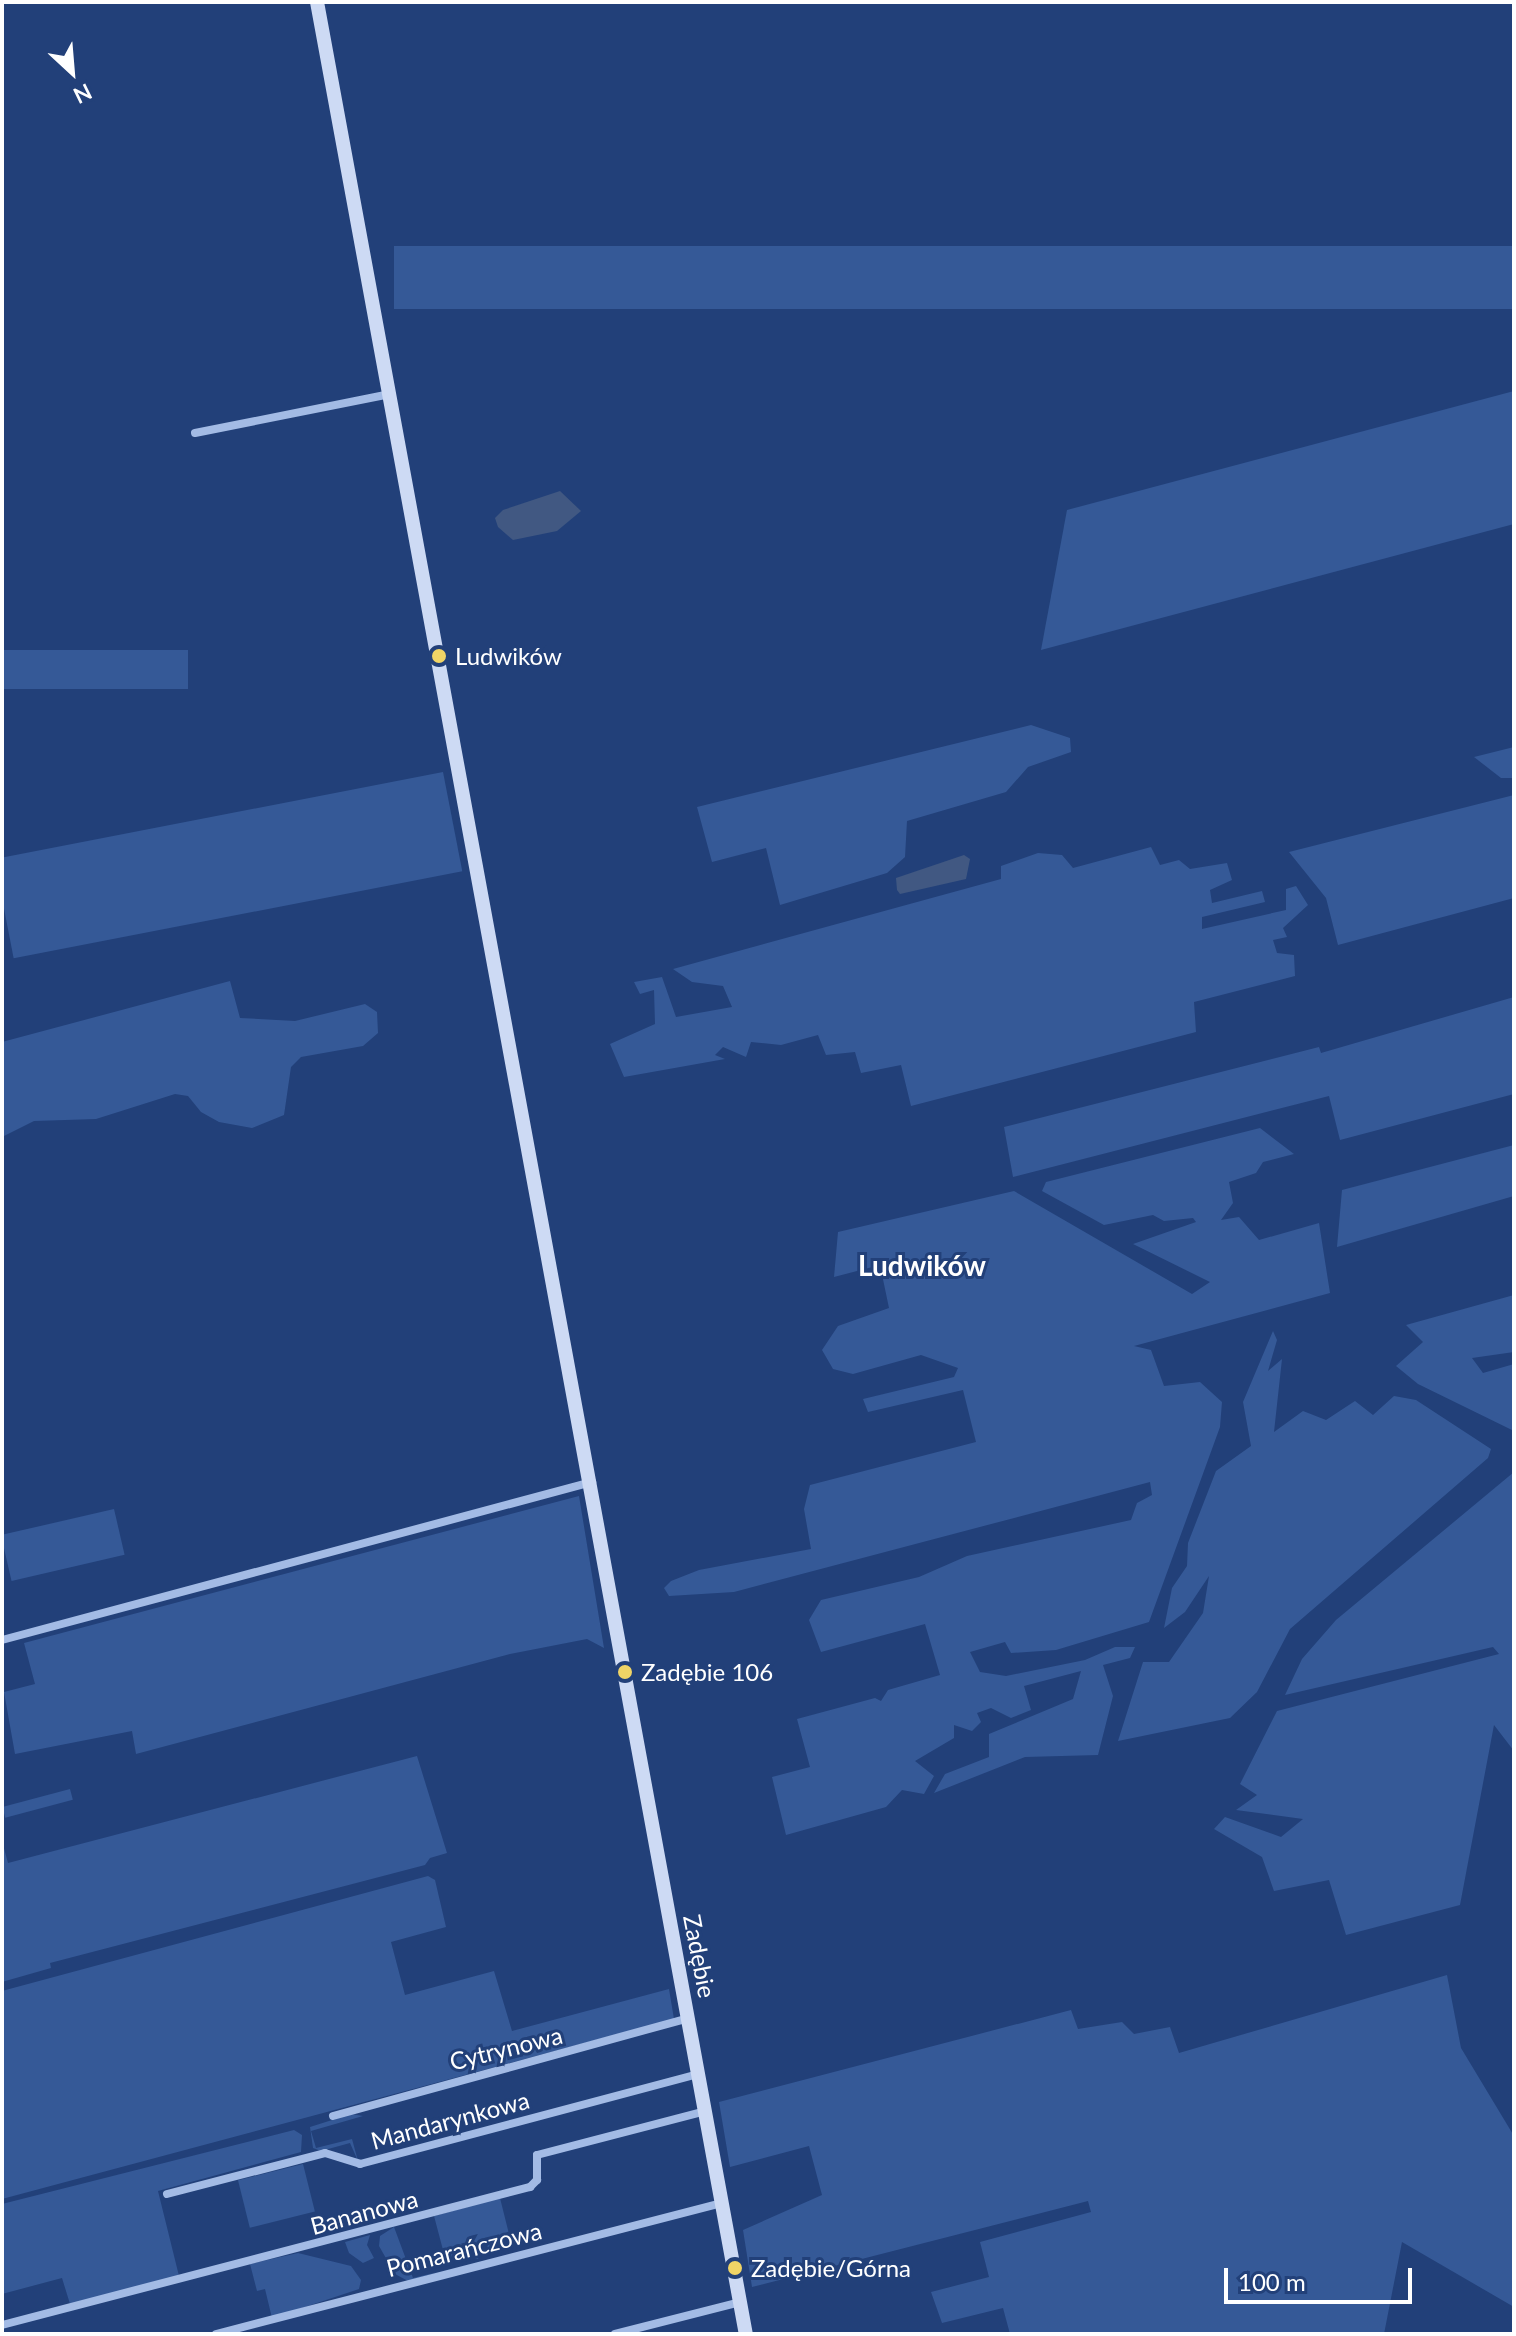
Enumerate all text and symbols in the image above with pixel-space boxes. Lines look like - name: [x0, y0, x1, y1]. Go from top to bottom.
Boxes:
- north arrow: [32, 32, 112, 112]
- text: N: [69, 78, 96, 110]
- place label: Ludwików: [455, 642, 562, 670]
- marker: Ludwików: [430, 647, 448, 665]
- district label: Ludwików: [858, 1248, 986, 1282]
- place label: Zadębie 106: [641, 1658, 773, 1686]
- marker: Zadębie 106: [616, 1663, 634, 1681]
- street label: Zadębie: [678, 1912, 722, 2000]
- street label: Cytrynowa: [447, 2020, 565, 2076]
- street label: Mandarynkowa: [368, 2085, 532, 2155]
- street label: Bananowa: [307, 2184, 421, 2240]
- street label: Pomarańczowa: [383, 2216, 545, 2282]
- scale bar: [1228, 2252, 1416, 2302]
- place label: Zadębie/Górna: [751, 2254, 911, 2282]
- marker: Zadębie/Górna: [726, 2259, 744, 2277]
- text: 100 m: [1238, 2267, 1306, 2296]

